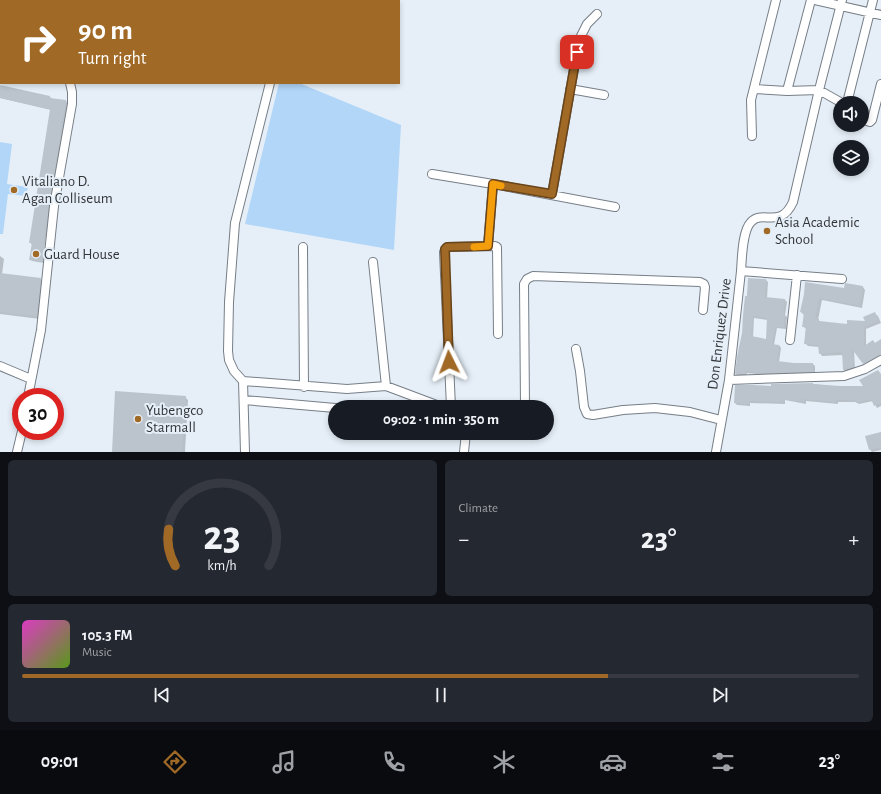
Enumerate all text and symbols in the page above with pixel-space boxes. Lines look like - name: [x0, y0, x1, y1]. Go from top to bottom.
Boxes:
- icon: right: [12, 16, 64, 68]
- text: 90 m: [78, 17, 133, 45]
- pin: [560, 35, 594, 69]
- icon: arrive: [566, 41, 588, 63]
- text: Turn right: [78, 50, 147, 68]
- map controls: [833, 96, 869, 176]
- button: sound: [833, 96, 869, 132]
- button: layers: [833, 140, 869, 176]
- place label: Vitaliano D. Agan Colliseum: [22, 174, 113, 206]
- marker: Vitaliano D. Agan Colliseum: [9, 185, 19, 195]
- place label: Asia Academic School: [775, 215, 860, 247]
- marker: Asia Academic School: [762, 226, 772, 236]
- place label: Guard House: [44, 247, 120, 262]
- marker: Guard House: [31, 249, 41, 259]
- street label: Don Enriquez Drive: [705, 277, 734, 391]
- position arrow: [428, 341, 470, 383]
- speed limit sign: 30: [12, 388, 64, 440]
- place label: Yubengco Starmall: [146, 403, 203, 435]
- text: 09:02 · 1 min · 350 m: [383, 412, 499, 427]
- marker: Yubengco Starmall: [133, 414, 143, 424]
- text: Climate: [459, 502, 498, 515]
- text: 23: [203, 516, 241, 557]
- text: 23°: [641, 524, 677, 554]
- text: −: [459, 528, 469, 550]
- text: +: [848, 528, 859, 550]
- text: km/h: [208, 559, 237, 573]
- text: 105.3 FM: [82, 628, 133, 643]
- text: Music: [82, 646, 112, 659]
- icon: previous: [151, 684, 173, 706]
- icon: pause: [430, 684, 452, 706]
- icon: next: [709, 684, 731, 706]
- icon: directions: [161, 748, 189, 776]
- icon: music: [270, 748, 298, 776]
- icon: phone: [380, 748, 408, 776]
- icon: climate: [490, 748, 518, 776]
- icon: car: [599, 748, 627, 776]
- icon: filters: [709, 748, 737, 776]
- text: 09:01: [41, 753, 79, 771]
- text: 23°: [819, 753, 840, 771]

